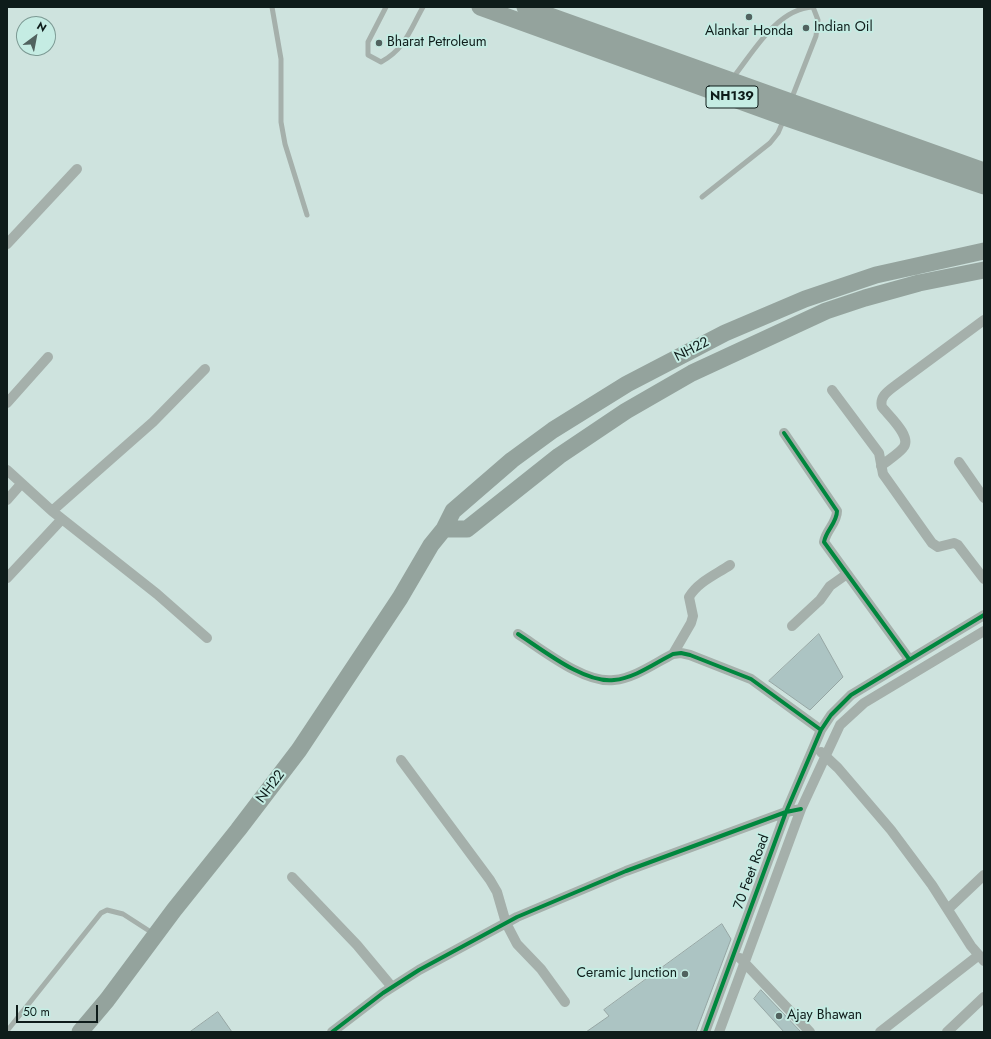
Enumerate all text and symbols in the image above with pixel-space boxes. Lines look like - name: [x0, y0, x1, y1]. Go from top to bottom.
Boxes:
- marker: Alankar Honda: [744, 12, 754, 22]
- north arrow: [16, 16, 56, 56]
- text: N: [34, 18, 50, 36]
- place label: Indian Oil: [814, 20, 873, 36]
- marker: Indian Oil: [801, 23, 811, 33]
- place label: Alankar Honda: [705, 24, 793, 40]
- place label: Bharat Petroleum: [387, 35, 487, 51]
- marker: Bharat Petroleum: [374, 38, 384, 48]
- road number: NH139: [706, 86, 758, 108]
- street label: NH22: [672, 334, 712, 366]
- street label: NH22: [253, 767, 289, 807]
- street label: 70 Feet Road: [731, 832, 773, 912]
- place label: Ceramic Junction: [576, 966, 677, 982]
- marker: Ceramic Junction: [680, 969, 690, 979]
- scale bar: [18, 997, 100, 1023]
- text: 50 m: [23, 1003, 50, 1021]
- place label: Ajay Bhawan: [787, 1008, 862, 1024]
- marker: Ajay Bhawan: [774, 1011, 784, 1021]

